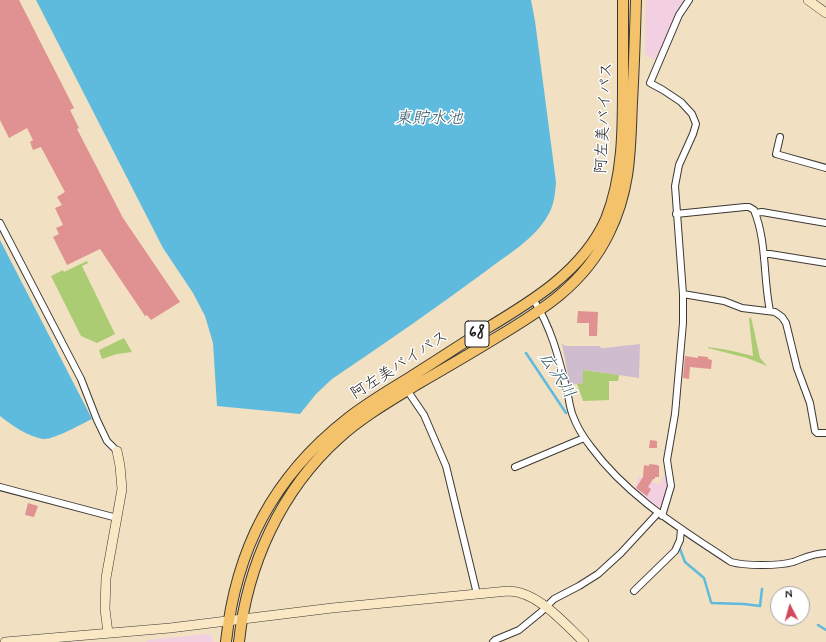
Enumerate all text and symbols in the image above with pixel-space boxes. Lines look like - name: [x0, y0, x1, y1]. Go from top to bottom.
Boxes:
- street label: 阿左美バイパス: [592, 62, 618, 174]
- water label: 東貯水池: [395, 109, 463, 129]
- road number: 68: [465, 321, 489, 347]
- street label: 阿左美バイパス: [348, 327, 452, 405]
- water label: 広沢川: [534, 349, 578, 403]
- north arrow: [770, 586, 810, 626]
- text: N: [784, 588, 793, 602]

